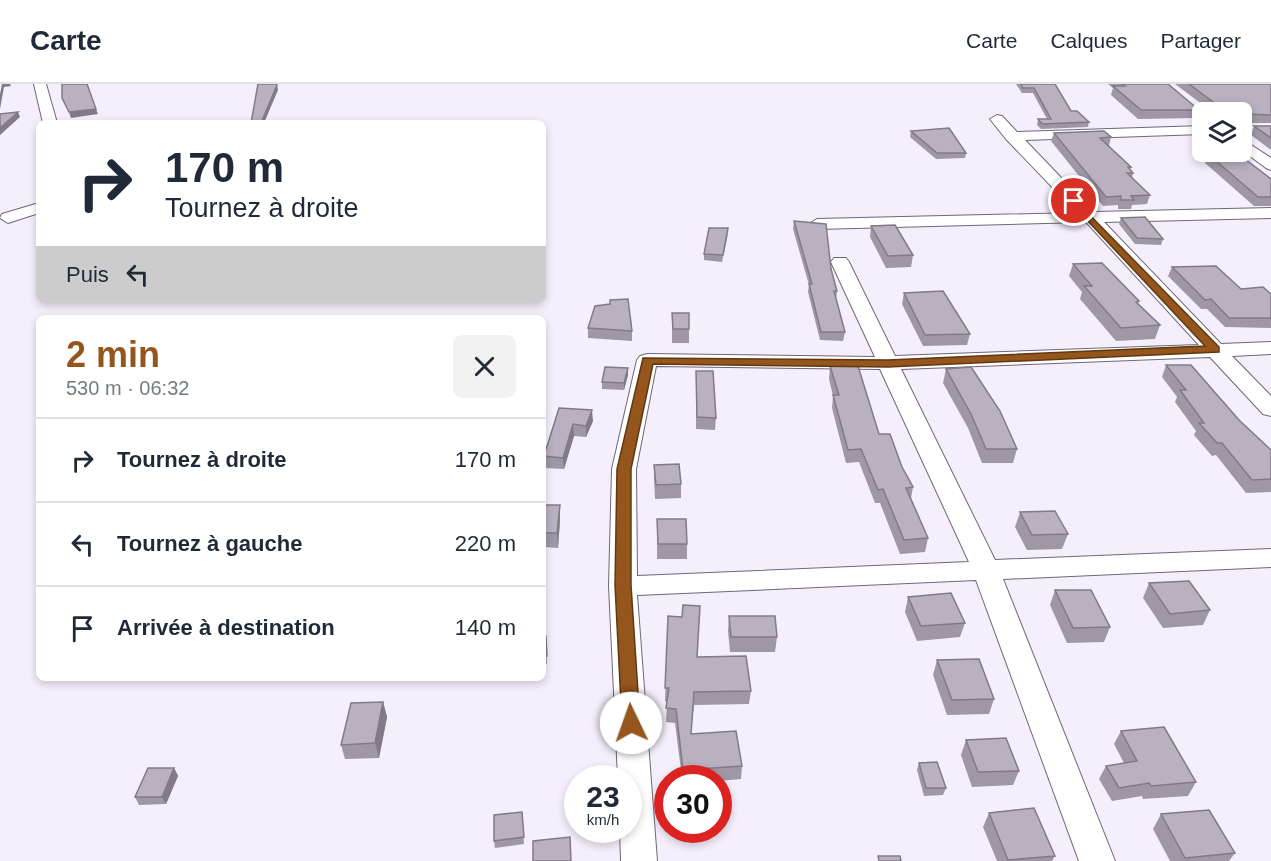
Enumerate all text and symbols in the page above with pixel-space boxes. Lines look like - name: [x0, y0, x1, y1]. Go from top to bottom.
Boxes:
- text: Carte: [30, 25, 102, 56]
- text: Carte: [966, 29, 1017, 52]
- text: Calques: [1050, 29, 1127, 52]
- text: Partager: [1160, 29, 1241, 52]
- map controls: [1192, 102, 1252, 162]
- button: layers: [1192, 102, 1252, 162]
- icon: right: [66, 144, 144, 222]
- text: 170 m: [165, 144, 284, 191]
- pin: [1048, 175, 1099, 226]
- icon: arrive: [1057, 184, 1090, 217]
- text: Tournez à droite: [165, 193, 359, 223]
- icon: left: [121, 258, 154, 291]
- text: Puis: [66, 262, 109, 287]
- text: 2 min: [66, 334, 160, 375]
- button: close: [453, 335, 516, 398]
- text: 530 m · 06:32: [66, 377, 189, 399]
- icon: right: [66, 444, 99, 477]
- text: Tournez à droite: [117, 447, 287, 472]
- text: 170 m: [455, 447, 516, 472]
- icon: left: [66, 528, 99, 561]
- text: Tournez à gauche: [117, 531, 302, 556]
- text: 220 m: [455, 531, 516, 556]
- icon: arrive: [66, 612, 99, 645]
- text: Arrivée à destination: [117, 615, 335, 640]
- text: 140 m: [455, 615, 516, 640]
- position arrow: [599, 691, 663, 755]
- speed limit sign: 30: [654, 765, 732, 843]
- text: 23: [586, 780, 620, 813]
- text: km/h: [587, 811, 619, 828]

